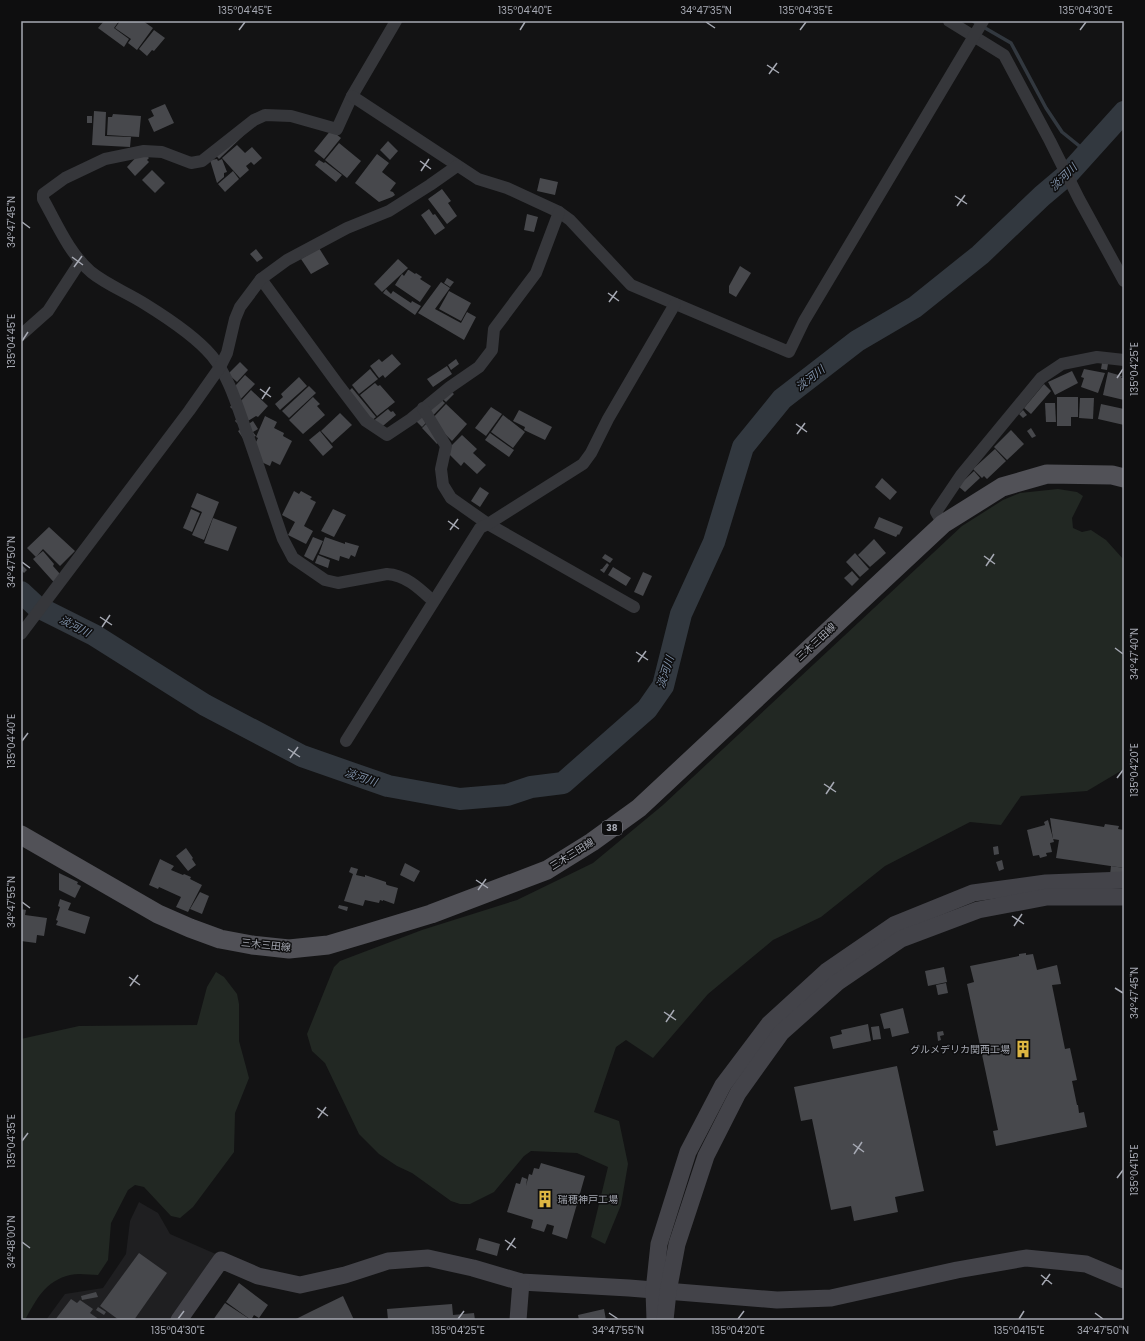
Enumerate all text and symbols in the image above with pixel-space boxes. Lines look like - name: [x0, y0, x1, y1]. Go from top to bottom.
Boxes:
- text: 135°04'45"E: [218, 3, 272, 18]
- text: 135°04'40"E: [498, 3, 552, 18]
- text: 34°47'35"N: [680, 3, 732, 18]
- text: 135°04'35"E: [779, 3, 833, 18]
- text: 135°04'30"E: [1059, 3, 1113, 18]
- water label: 淡河川: [1046, 159, 1081, 194]
- text: 34°47'45"N: [4, 196, 19, 248]
- text: 135°04'45"E: [4, 314, 19, 368]
- text: 135°04'25"E: [1127, 342, 1142, 396]
- water label: 淡河川: [792, 361, 829, 394]
- text: 34°47'50"N: [4, 536, 19, 588]
- water label: 淡河川: [57, 611, 94, 641]
- street label: 三木三田線: [793, 619, 839, 665]
- text: 34°47'40"N: [1127, 628, 1142, 680]
- water label: 淡河川: [652, 653, 678, 690]
- text: 135°04'40"E: [4, 714, 19, 768]
- text: 135°04'20"E: [1127, 743, 1142, 797]
- water label: 淡河川: [343, 764, 380, 790]
- road number: 38: [602, 821, 622, 835]
- street label: 三木三田線: [547, 834, 597, 874]
- text: 34°47'55"N: [4, 876, 19, 928]
- street label: 三木三田線: [240, 935, 292, 955]
- text: 34°47'45"N: [1127, 967, 1142, 1019]
- building icon: グルメデリカ関西工場: [1013, 1039, 1033, 1059]
- place label: グルメデリカ関西工場: [910, 1042, 1010, 1057]
- text: 135°04'35"E: [4, 1114, 19, 1168]
- text: 135°04'15"E: [1127, 1144, 1142, 1196]
- building icon: 瑞穂神戸工場: [535, 1189, 555, 1209]
- place label: 瑞穂神戸工場: [558, 1192, 618, 1207]
- text: 34°48'00"N: [4, 1216, 19, 1268]
- text: 135°04'30"E: [151, 1323, 205, 1338]
- text: 135°04'25"E: [431, 1323, 485, 1338]
- text: 34°47'55"N: [592, 1323, 644, 1338]
- text: 135°04'20"E: [711, 1323, 765, 1338]
- text: 135°04'15"E: [993, 1323, 1045, 1338]
- text: 34°47'50"N: [1077, 1323, 1129, 1338]

